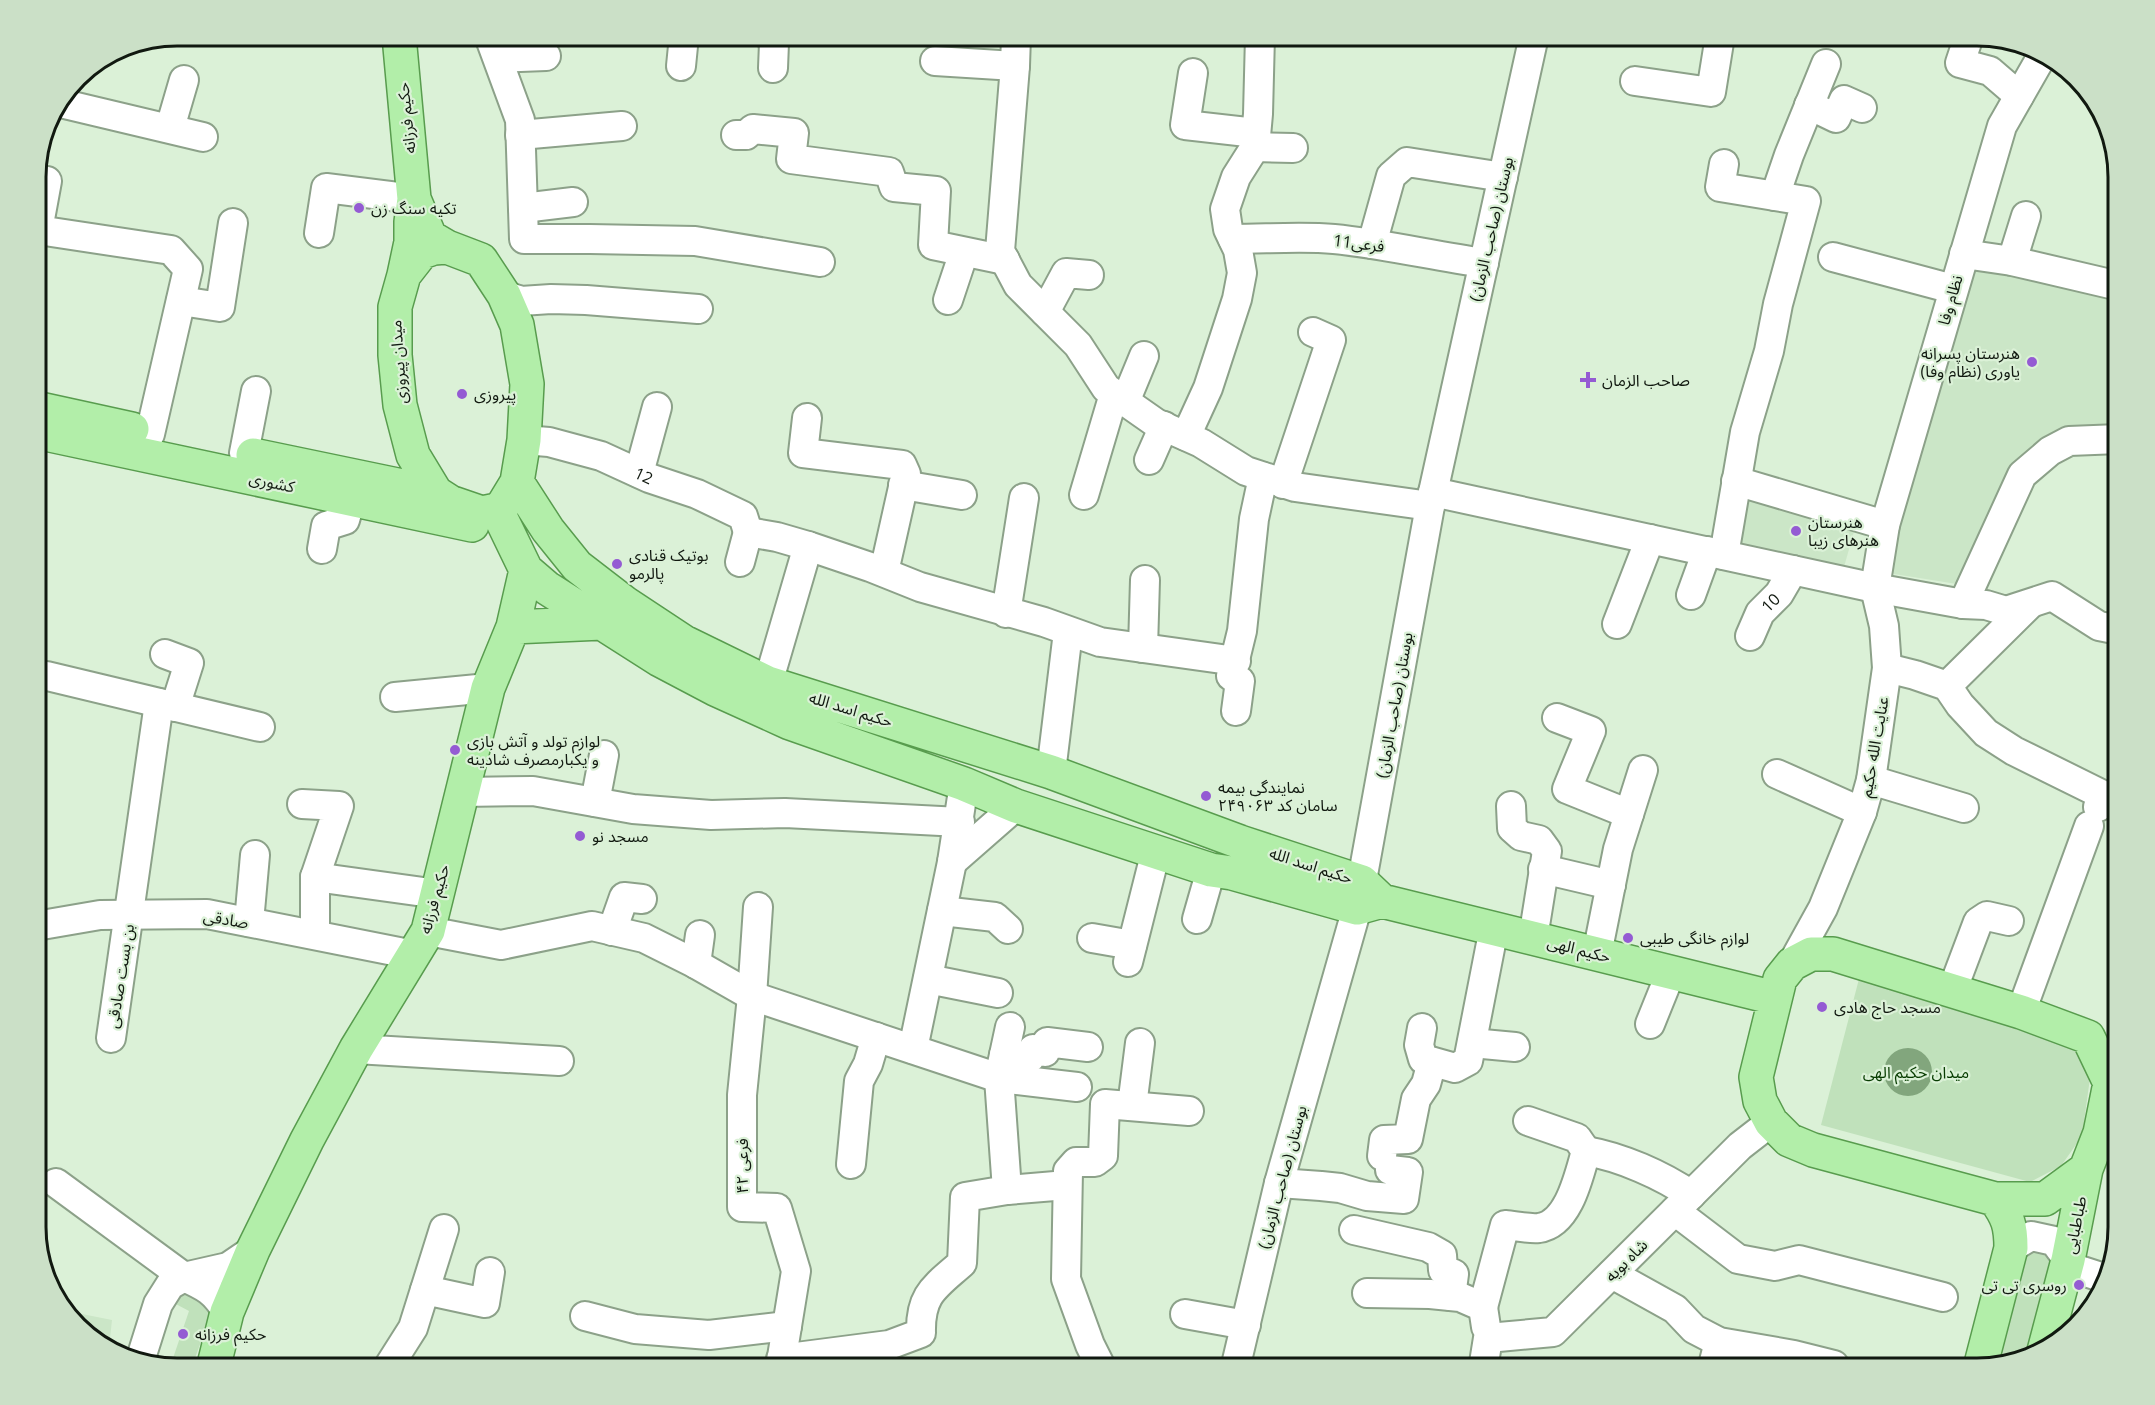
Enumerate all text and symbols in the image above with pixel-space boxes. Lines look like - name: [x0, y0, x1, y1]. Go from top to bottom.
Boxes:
- street label: حکیم فرزانه: [391, 81, 423, 155]
- street label: بوستان (صاحب الزمان): [1464, 155, 1518, 303]
- place label: تکیه سنگ زن: [371, 197, 457, 219]
- marker: تکیه سنگ زن: [352, 201, 366, 215]
- street label: فرعی11: [1332, 229, 1386, 257]
- street label: نظام وفا: [1932, 272, 1970, 328]
- street label: میدان پیروزی: [384, 319, 412, 405]
- place label: هنرستان پسرانه یاوری (نظام وفا): [1921, 342, 2020, 384]
- marker: هنرستان پسرانه یاوری (نظام وفا): [2025, 355, 2039, 369]
- place label: صاحب الزمان: [1602, 369, 1690, 391]
- marker: صاحب الزمان: [1579, 371, 1597, 389]
- place label: پیروزی: [474, 383, 516, 405]
- marker: پیروزی: [455, 387, 469, 401]
- street label: 12: [631, 462, 657, 489]
- street label: کشوری: [247, 466, 297, 498]
- place label: هنرستان هنرهای زیبا: [1808, 511, 1879, 551]
- marker: هنرستان هنرهای زیبا: [1789, 524, 1803, 538]
- place label: بوتیک قنادی پالرمو: [629, 544, 708, 584]
- marker: بوتیک قنادی پالرمو: [610, 557, 624, 571]
- street label: 10: [1756, 588, 1785, 617]
- street label: بوستان (صاحب الزمان): [1370, 630, 1418, 780]
- street label: حکیم اسد الله: [806, 686, 895, 734]
- street label: عنایت الله حکیم: [1854, 695, 1896, 799]
- place label: لوازم تولد و آتش بازی و یکبارمصرف شادینه: [467, 730, 600, 770]
- marker: لوازم تولد و آتش بازی و یکبارمصرف شادینه: [448, 743, 462, 757]
- place label: نمایندگی بیمه سامان کد ۲۴۹۰۶۳: [1218, 776, 1338, 816]
- marker: نمایندگی بیمه سامان کد ۲۴۹۰۶۳: [1199, 789, 1213, 803]
- place label: مسجد نو: [592, 825, 649, 847]
- marker: مسجد نو: [573, 829, 587, 843]
- street label: حکیم اسد الله: [1266, 841, 1355, 891]
- street label: حکیم فرزانه: [414, 862, 456, 937]
- street label: صادقی: [202, 905, 250, 933]
- street label: بن بست صادقی: [101, 922, 139, 1030]
- place label: لوازم خانگی طیبی: [1640, 927, 1749, 951]
- street label: حکیم الهی: [1545, 931, 1613, 969]
- marker: لوازم خانگی طیبی: [1621, 931, 1635, 945]
- place label: مسجد حاج هادی: [1834, 996, 1941, 1020]
- marker: مسجد حاج هادی: [1815, 1000, 1829, 1014]
- park label: میدان حکیم الهی: [1863, 1061, 1969, 1085]
- street label: بوستان (صاحب الزمان): [1252, 1103, 1312, 1251]
- street label: فرعی ۴۲: [731, 1138, 753, 1194]
- street label: طباطبایی: [2059, 1194, 2091, 1256]
- street label: شاه بویه: [1600, 1234, 1652, 1286]
- place label: روسری تی تی: [1982, 1274, 2067, 1296]
- marker: روسری تی تی: [2072, 1278, 2086, 1292]
- place label: حکیم فرزانه: [195, 1323, 267, 1347]
- marker: حکیم فرزانه: [176, 1327, 190, 1341]

